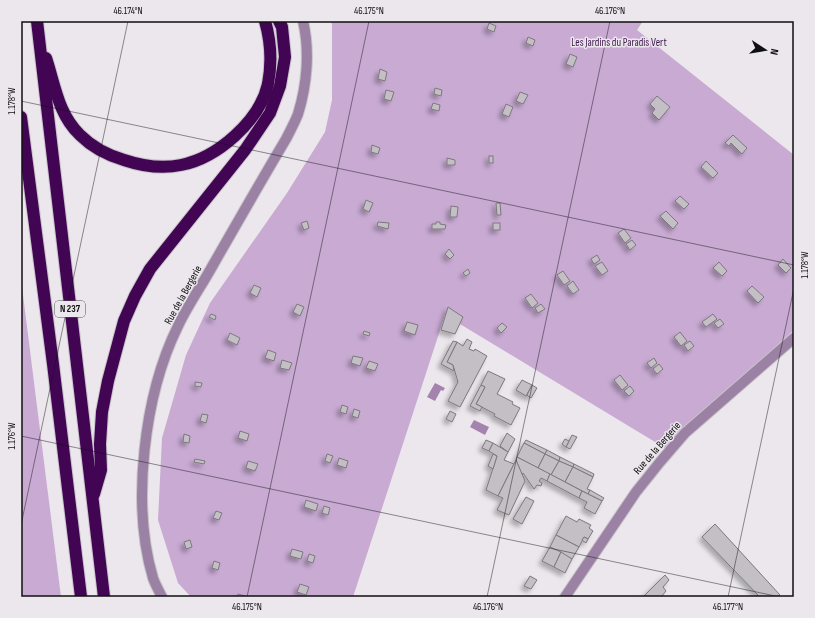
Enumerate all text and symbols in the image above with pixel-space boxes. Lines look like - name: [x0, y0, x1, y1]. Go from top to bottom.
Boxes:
- text: 46.174°N: [113, 5, 143, 17]
- text: 46.175°N: [354, 5, 384, 17]
- text: 46.176°N: [595, 5, 625, 17]
- north arrow: [745, 30, 785, 70]
- park label: Les Jardins du Paradis Vert: [571, 36, 667, 49]
- text: N: [767, 48, 781, 56]
- text: 1.178°W: [6, 87, 18, 114]
- text: 1.178°W: [799, 251, 811, 278]
- street label: Rue de la Bergerie: [162, 263, 204, 327]
- road number: N 237: [55, 301, 85, 317]
- street label: Rue de la Bergerie: [631, 419, 683, 477]
- text: 1.176°W: [6, 422, 18, 450]
- text: 46.175°N: [232, 601, 262, 613]
- text: 46.176°N: [473, 601, 503, 613]
- text: 46.177°N: [713, 601, 743, 613]

